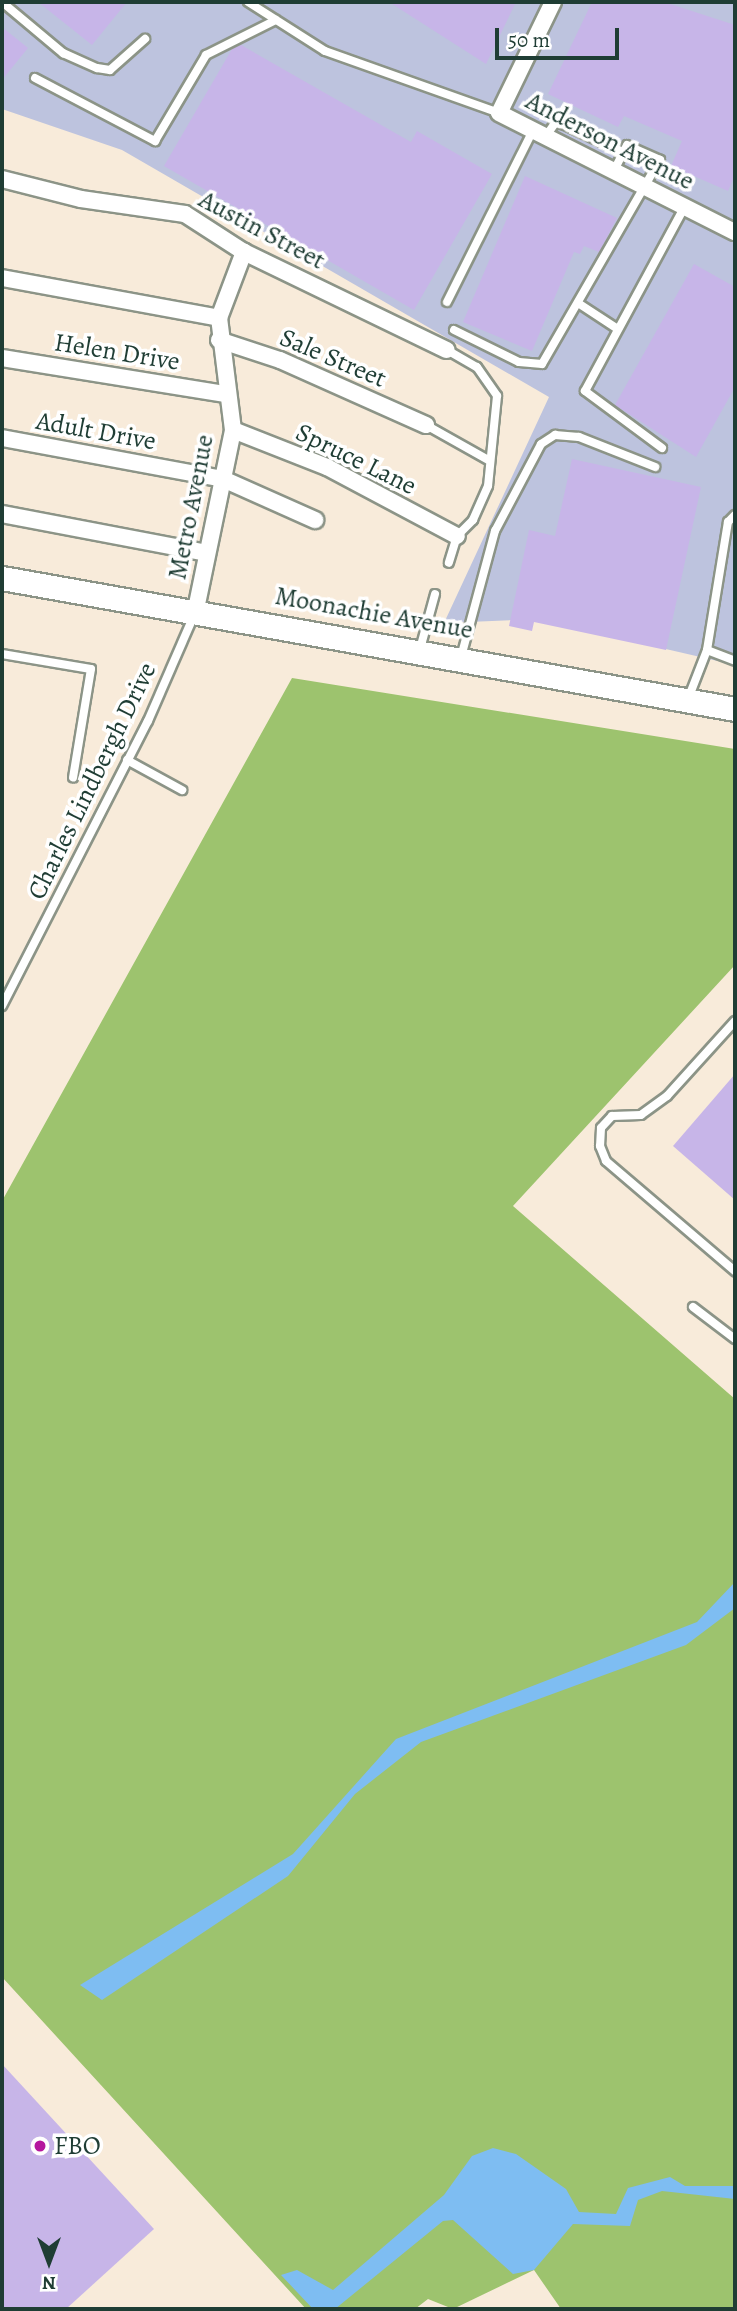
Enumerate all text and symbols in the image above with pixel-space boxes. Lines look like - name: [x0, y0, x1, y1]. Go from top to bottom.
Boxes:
- scale bar: [499, 14, 623, 58]
- text: 50 m: [508, 26, 550, 54]
- street label: Anderson Avenue: [521, 85, 699, 197]
- street label: Austin Street: [194, 184, 330, 276]
- street label: Sale Street: [275, 322, 391, 394]
- street label: Helen Drive: [52, 327, 182, 377]
- street label: Adult Drive: [34, 405, 158, 457]
- street label: Spruce Lane: [291, 416, 421, 502]
- street label: Metro Avenue: [162, 432, 220, 582]
- street label: Moonachie Avenue: [273, 580, 475, 646]
- street label: Charles Lindbergh Drive: [21, 657, 163, 905]
- place label: FBO: [54, 2130, 101, 2162]
- marker: FBO: [32, 2138, 48, 2154]
- north arrow: [14, 2227, 84, 2297]
- text: N: [42, 2270, 56, 2296]

